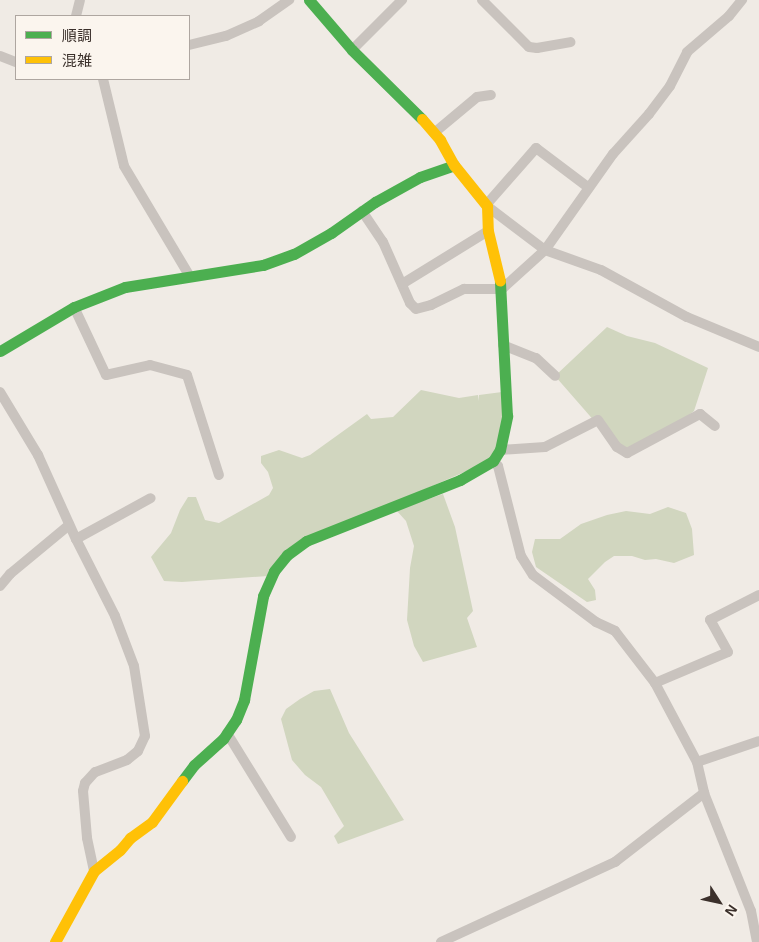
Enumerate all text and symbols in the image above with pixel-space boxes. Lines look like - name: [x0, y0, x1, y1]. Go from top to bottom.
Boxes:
- legend: [15, 15, 190, 80]
- text: 順調: [62, 27, 92, 44]
- text: 混雑: [62, 52, 92, 69]
- north arrow: [694, 877, 744, 927]
- text: N: [722, 902, 741, 919]

